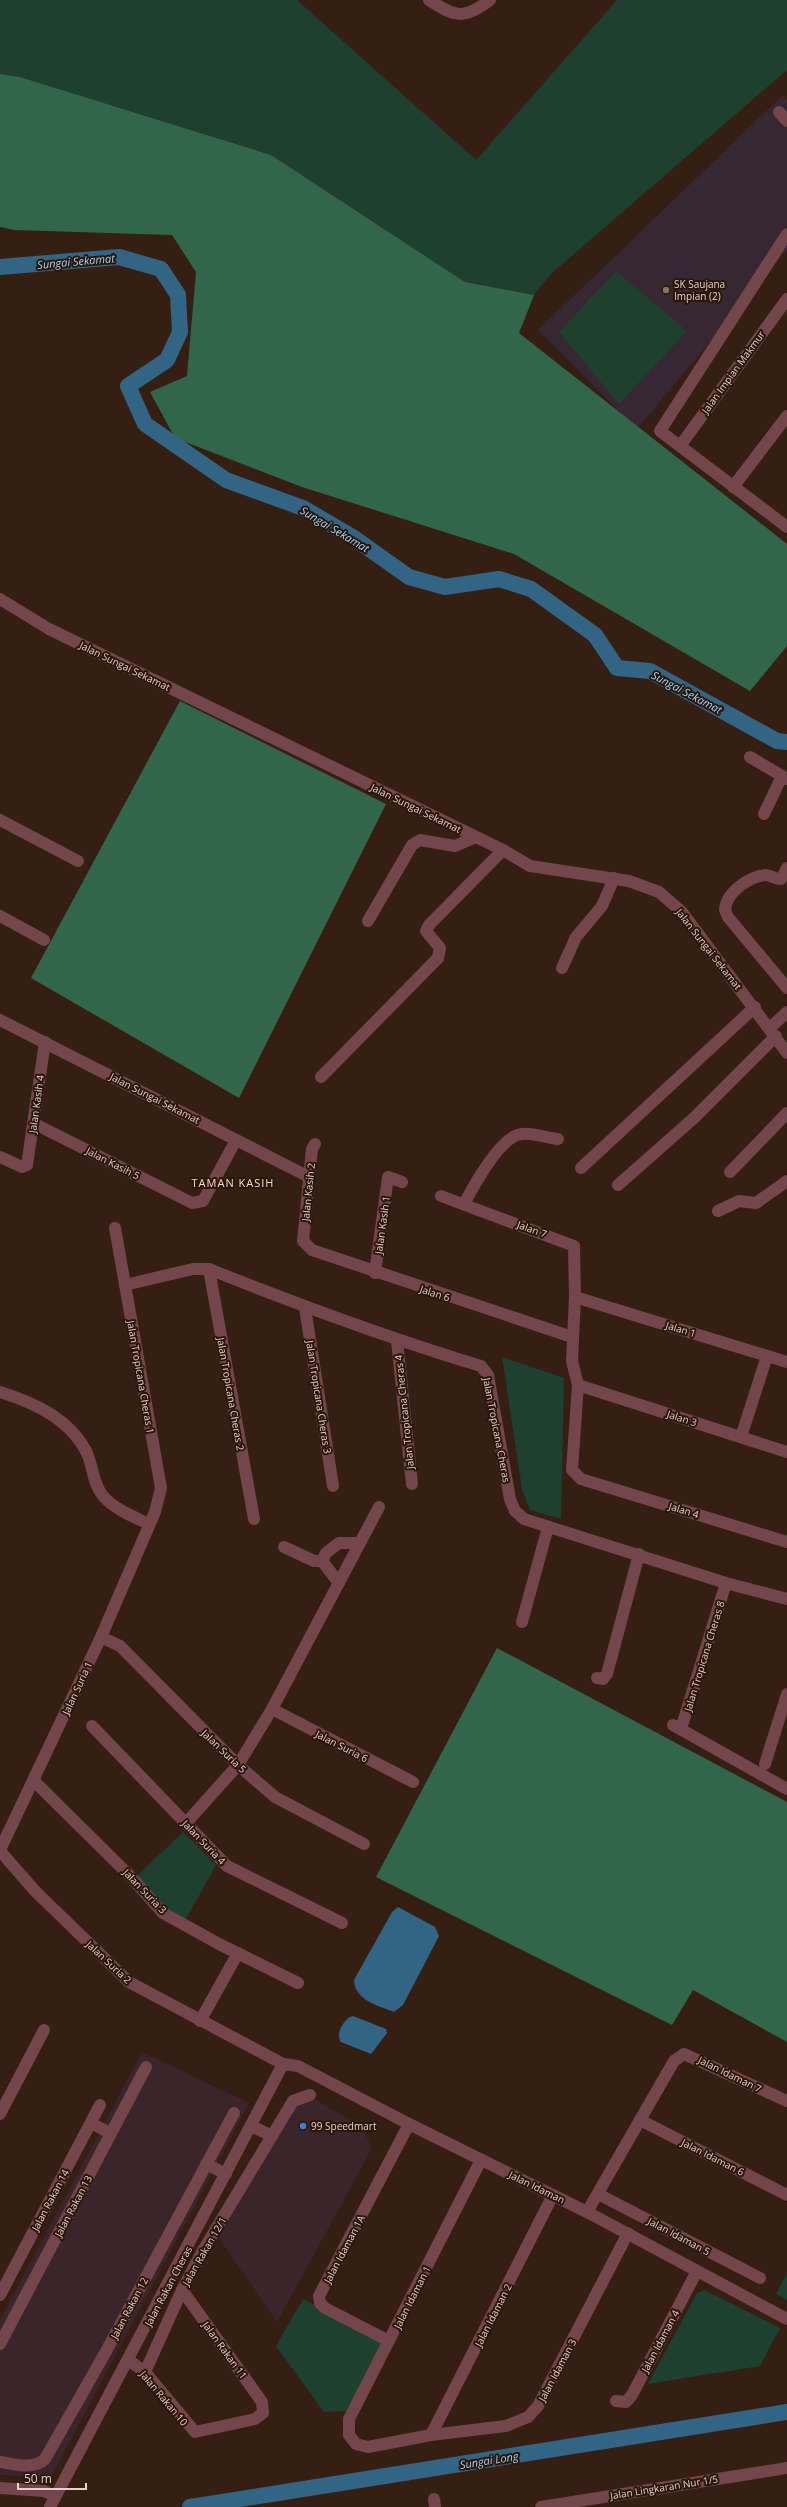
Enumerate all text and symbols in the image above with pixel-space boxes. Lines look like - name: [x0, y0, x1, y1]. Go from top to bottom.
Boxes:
- water label: Sungai Sekamat: [37, 250, 116, 272]
- place label: SK Saujana Impian (2): [674, 277, 725, 303]
- marker: SK Saujana Impian (2): [661, 285, 671, 295]
- street label: Jalan Impian Makmur: [698, 328, 768, 417]
- water label: Sungai Sekamat: [298, 503, 373, 556]
- street label: Jalan Sungai Sekamat: [76, 638, 173, 694]
- water label: Sungai Sekamat: [649, 667, 725, 717]
- street label: Jalan Sungai Sekamat: [367, 780, 464, 836]
- street label: Jalan Sungai Sekamat: [672, 905, 745, 993]
- street label: Jalan Sungai Sekamat: [107, 1069, 203, 1127]
- street label: Jalan Kasih 4: [25, 1074, 47, 1135]
- street label: Jalan Kasih 5: [83, 1143, 142, 1183]
- street label: Jalan Kasih 2: [298, 1162, 318, 1223]
- district label: TAMAN KASIH: [192, 1175, 274, 1190]
- street label: Jalan Kasih 1: [371, 1195, 393, 1256]
- street label: Jalan 7: [514, 1217, 549, 1241]
- street label: Jalan 6: [417, 1281, 452, 1304]
- street label: Jalan Tropicana Cheras 1: [124, 1318, 158, 1435]
- street label: Jalan 1: [663, 1318, 698, 1340]
- street label: Jalan Tropicana Cheras 2: [214, 1335, 248, 1452]
- street label: Jalan Tropicana Cheras 3: [303, 1338, 335, 1455]
- street label: Jalan Tropicana Cheras 4: [391, 1354, 417, 1471]
- street label: Jalan Tropicana Cheras: [480, 1375, 514, 1484]
- street label: Jalan 3: [664, 1406, 699, 1429]
- street label: Jalan 4: [666, 1499, 701, 1521]
- street label: Jalan Tropicana Cheras 8: [680, 1599, 728, 1714]
- street label: Jalan Suria 1: [58, 1659, 95, 1718]
- street label: Jalan Suria 5: [198, 1725, 250, 1776]
- street label: Jalan Suria 6: [312, 1726, 371, 1765]
- street label: Jalan Suria 4: [178, 1816, 229, 1868]
- street label: Jalan Suria 3: [119, 1865, 170, 1917]
- street label: Jalan Suria 2: [83, 1937, 135, 1987]
- street label: Jalan Idaman 7: [695, 2052, 764, 2095]
- place label: 99 Speedmart: [311, 2119, 377, 2133]
- marker: 99 Speedmart: [298, 2121, 308, 2131]
- street label: Jalan Idaman 6: [678, 2135, 747, 2179]
- street label: Jalan Rakan 14: [27, 2167, 72, 2234]
- street label: Jalan Idaman: [506, 2167, 567, 2207]
- street label: Jalan Rakan 13: [50, 2173, 95, 2240]
- street label: Jalan Idaman 1A: [320, 2212, 368, 2286]
- street label: Jalan Idaman 5: [644, 2213, 713, 2258]
- street label: Jalan Rakan 12/1: [178, 2214, 229, 2289]
- street label: Jalan Rakan Cheras: [141, 2243, 195, 2329]
- street label: Jalan Idaman 1: [390, 2263, 434, 2332]
- street label: Jalan Rakan 12: [106, 2275, 151, 2342]
- street label: Jalan Idaman 2: [471, 2281, 515, 2350]
- street label: Jalan Idaman 4: [637, 2307, 682, 2376]
- street label: Jalan Rakan 11: [199, 2318, 251, 2382]
- street label: Jalan Idaman 3: [534, 2336, 579, 2405]
- street label: Jalan Rakan 10: [136, 2367, 191, 2429]
- water label: Sungai Long: [459, 2448, 521, 2472]
- scale bar: [18, 2465, 86, 2491]
- text: 50 m: [24, 2470, 52, 2487]
- street label: Jalan Lingkaran Nur 1/5: [608, 2472, 719, 2503]

